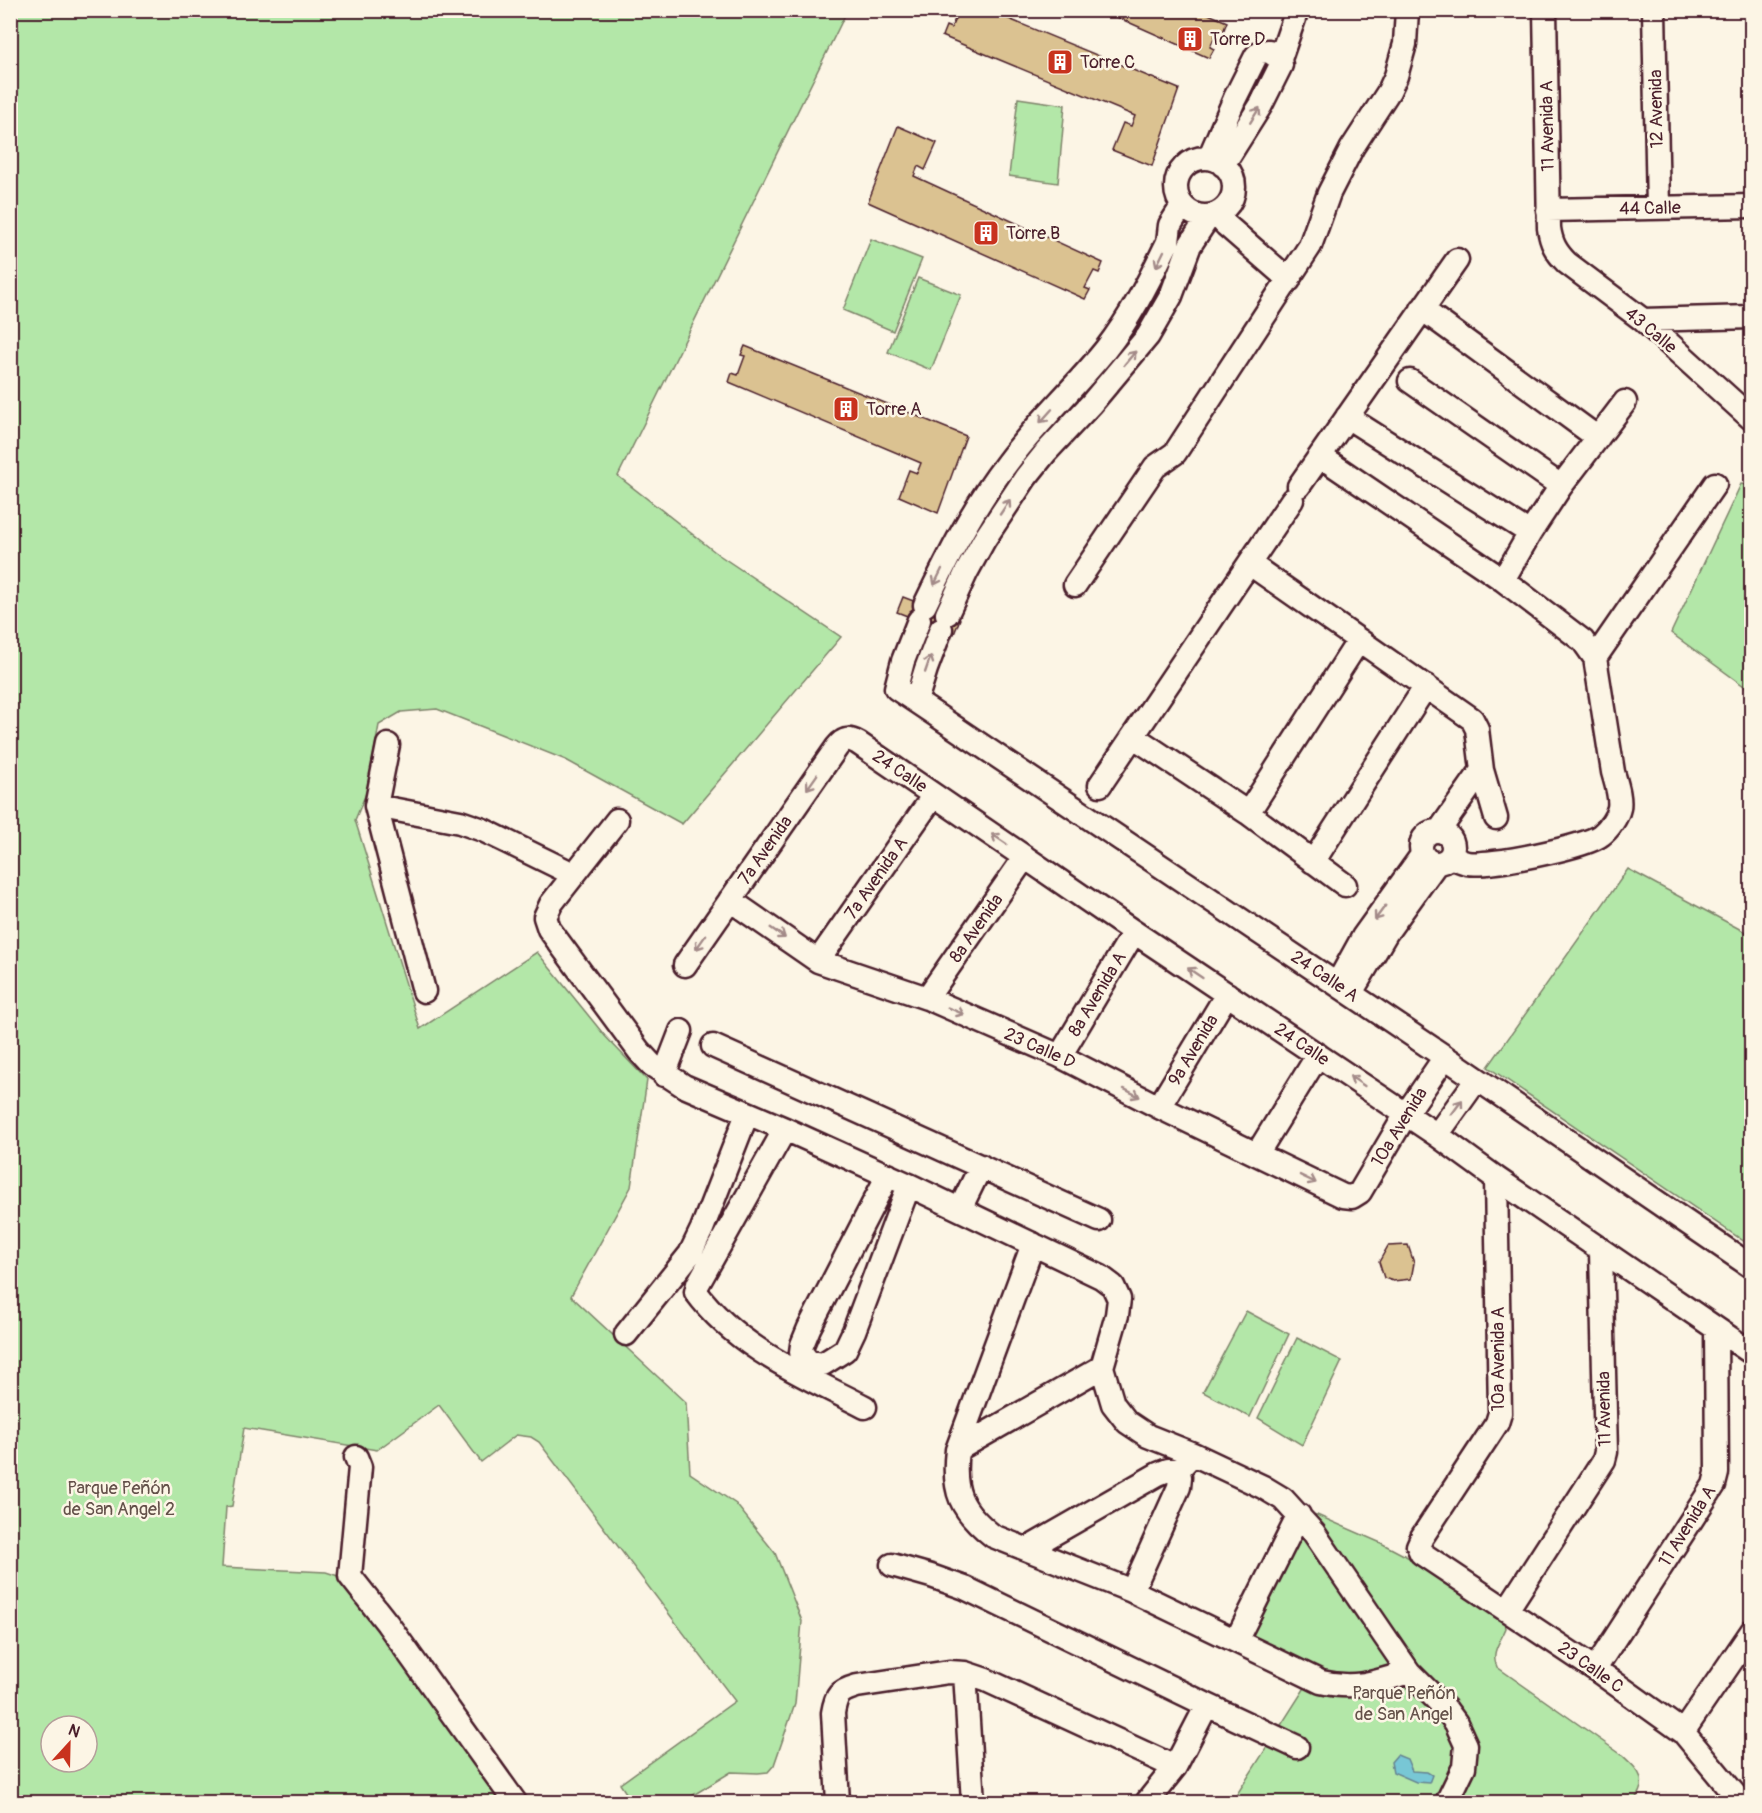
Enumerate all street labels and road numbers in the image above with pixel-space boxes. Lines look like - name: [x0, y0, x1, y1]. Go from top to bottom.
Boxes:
- street label: 12 Avenida: [1644, 69, 1669, 149]
- street label: 11 Avenida A: [1535, 80, 1560, 172]
- street label: 44 Calle: [1619, 196, 1681, 221]
- street label: 43 Calle: [1620, 302, 1682, 359]
- street label: 24 Calle: [868, 745, 932, 798]
- street label: 7a Avenida: [733, 811, 798, 889]
- street label: 7a Avenida A: [840, 832, 913, 924]
- street label: 8a Avenida: [944, 889, 1009, 967]
- street label: 24 Calle A: [1286, 945, 1363, 1008]
- street label: 8a Avenida A: [1063, 947, 1132, 1041]
- street label: 9a Avenida: [1163, 1010, 1224, 1090]
- street label: 24 Calle: [1270, 1018, 1334, 1071]
- street label: 23 Calle D: [1001, 1023, 1079, 1074]
- street label: 10a Avenida: [1366, 1083, 1433, 1171]
- street label: 10a Avenida A: [1487, 1306, 1510, 1412]
- street label: 11 Avenida: [1592, 1371, 1617, 1447]
- street label: 11 Avenida A: [1653, 1481, 1722, 1571]
- street label: 23 Calle C: [1553, 1636, 1628, 1698]

